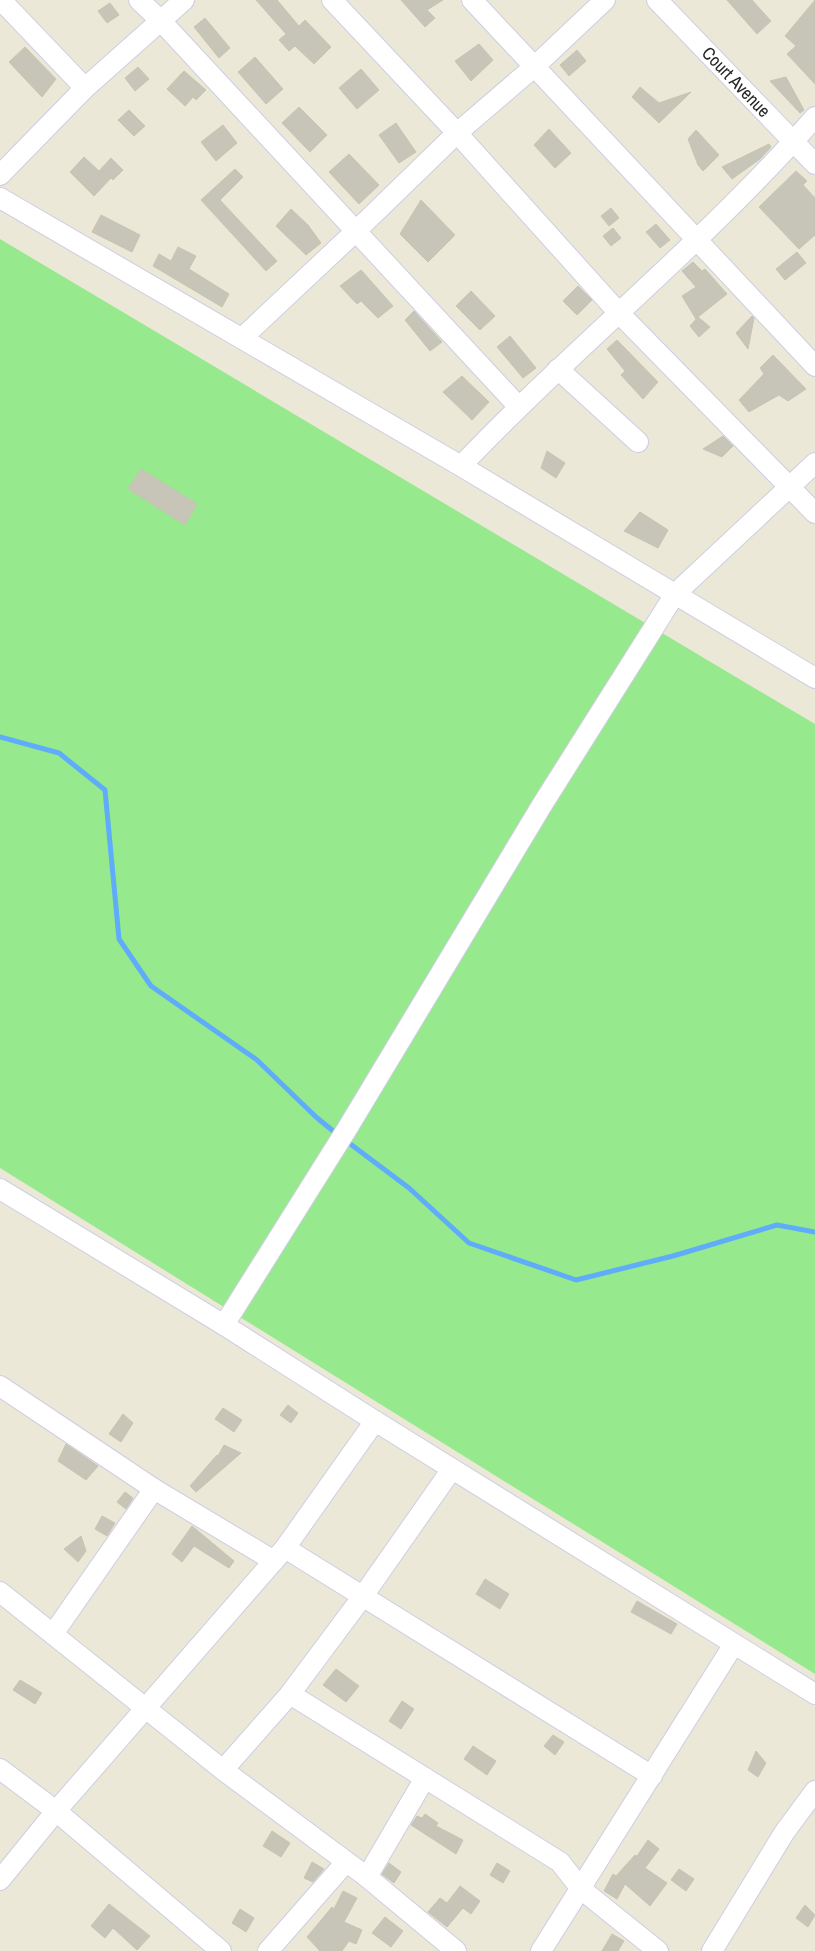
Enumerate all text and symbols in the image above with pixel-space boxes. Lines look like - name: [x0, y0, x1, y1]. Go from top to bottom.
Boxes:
- street label: Court Avenue: [696, 41, 776, 123]

